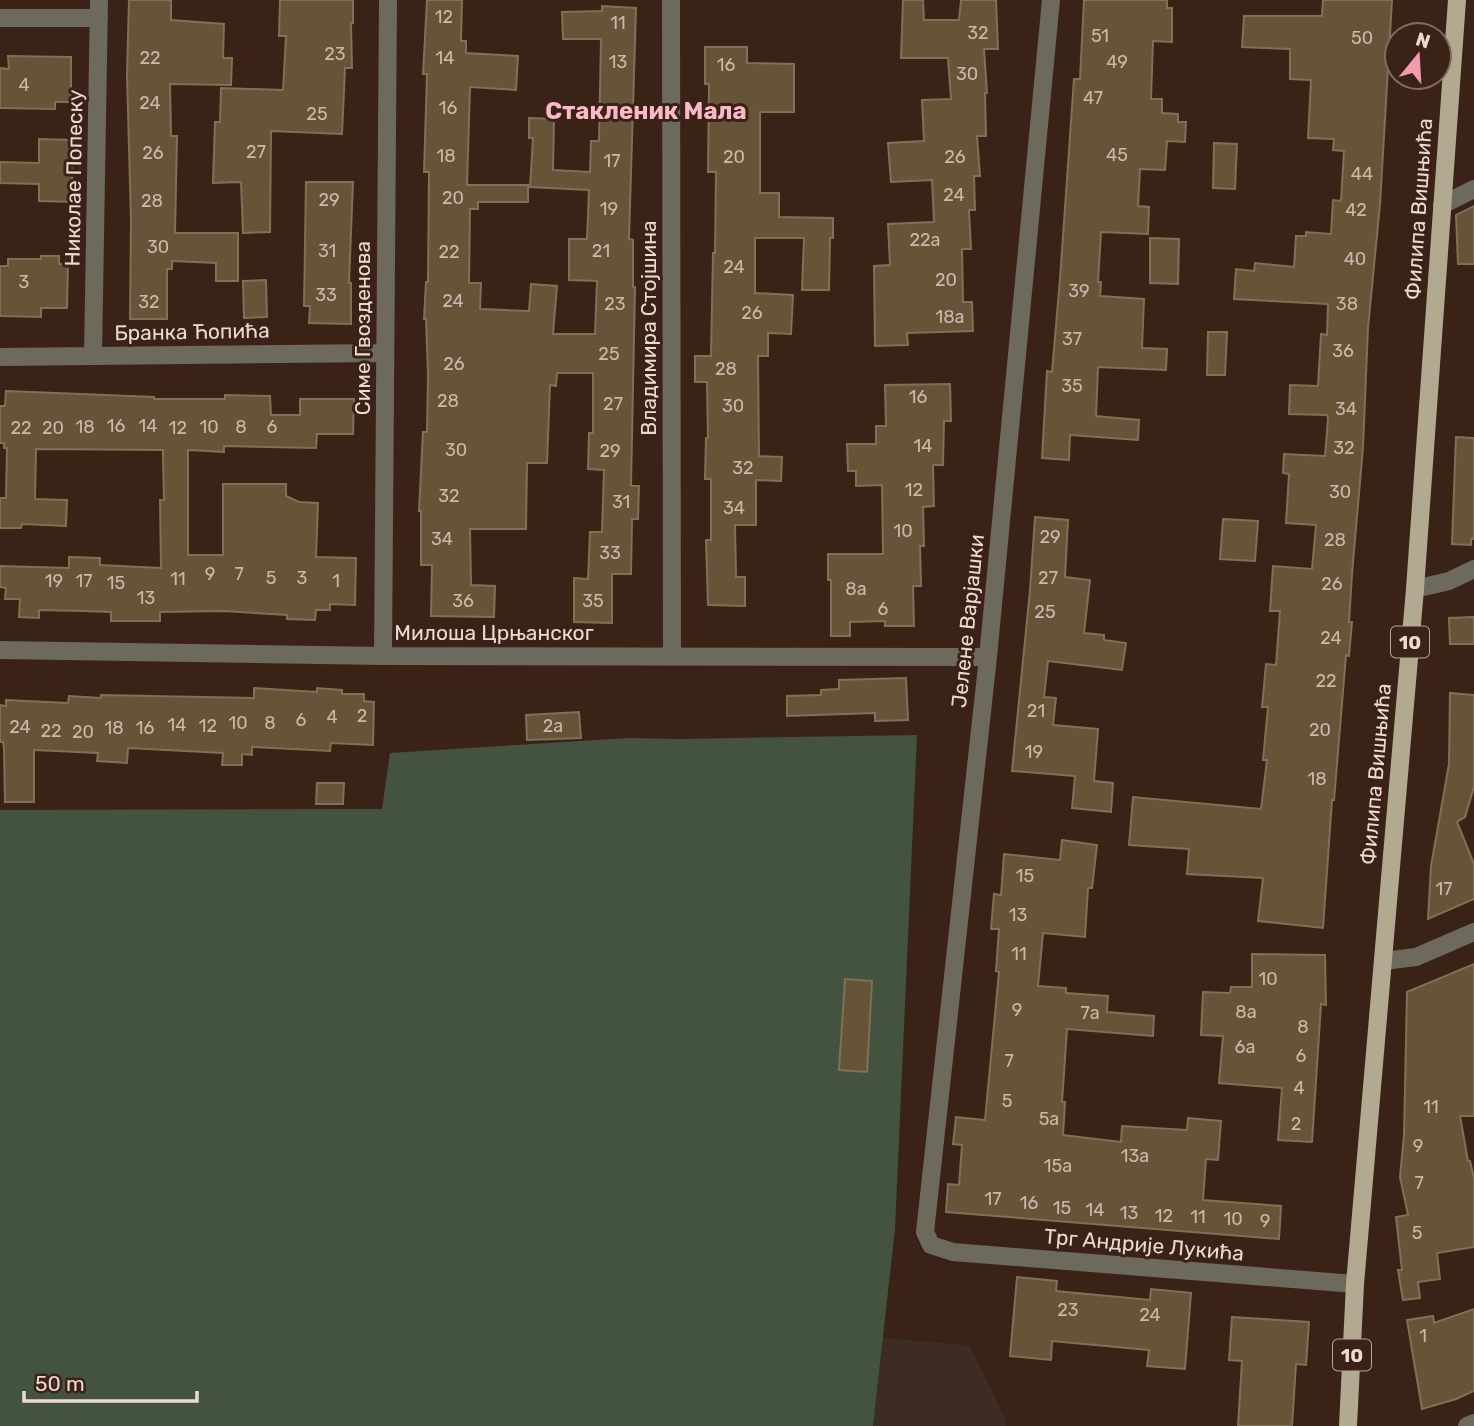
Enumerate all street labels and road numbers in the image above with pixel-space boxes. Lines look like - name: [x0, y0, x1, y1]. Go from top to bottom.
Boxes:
- street label: Николае Попеску: [59, 89, 88, 267]
- street label: Филипа Вишњића: [1400, 117, 1437, 301]
- street label: Владимира Стојшина: [636, 220, 661, 436]
- street label: Симе Гвозденова: [350, 241, 375, 415]
- street label: Бранка Ћопића: [114, 318, 270, 345]
- street label: Јелене Варјашки: [946, 533, 989, 709]
- street label: Милоша Црњанског: [394, 620, 594, 645]
- road number: 10: [1391, 626, 1429, 657]
- street label: Филипа Вишњића: [1355, 682, 1396, 866]
- street label: Трг Андрије Лукића: [1043, 1223, 1245, 1266]
- road number: 10: [1333, 1340, 1371, 1371]

